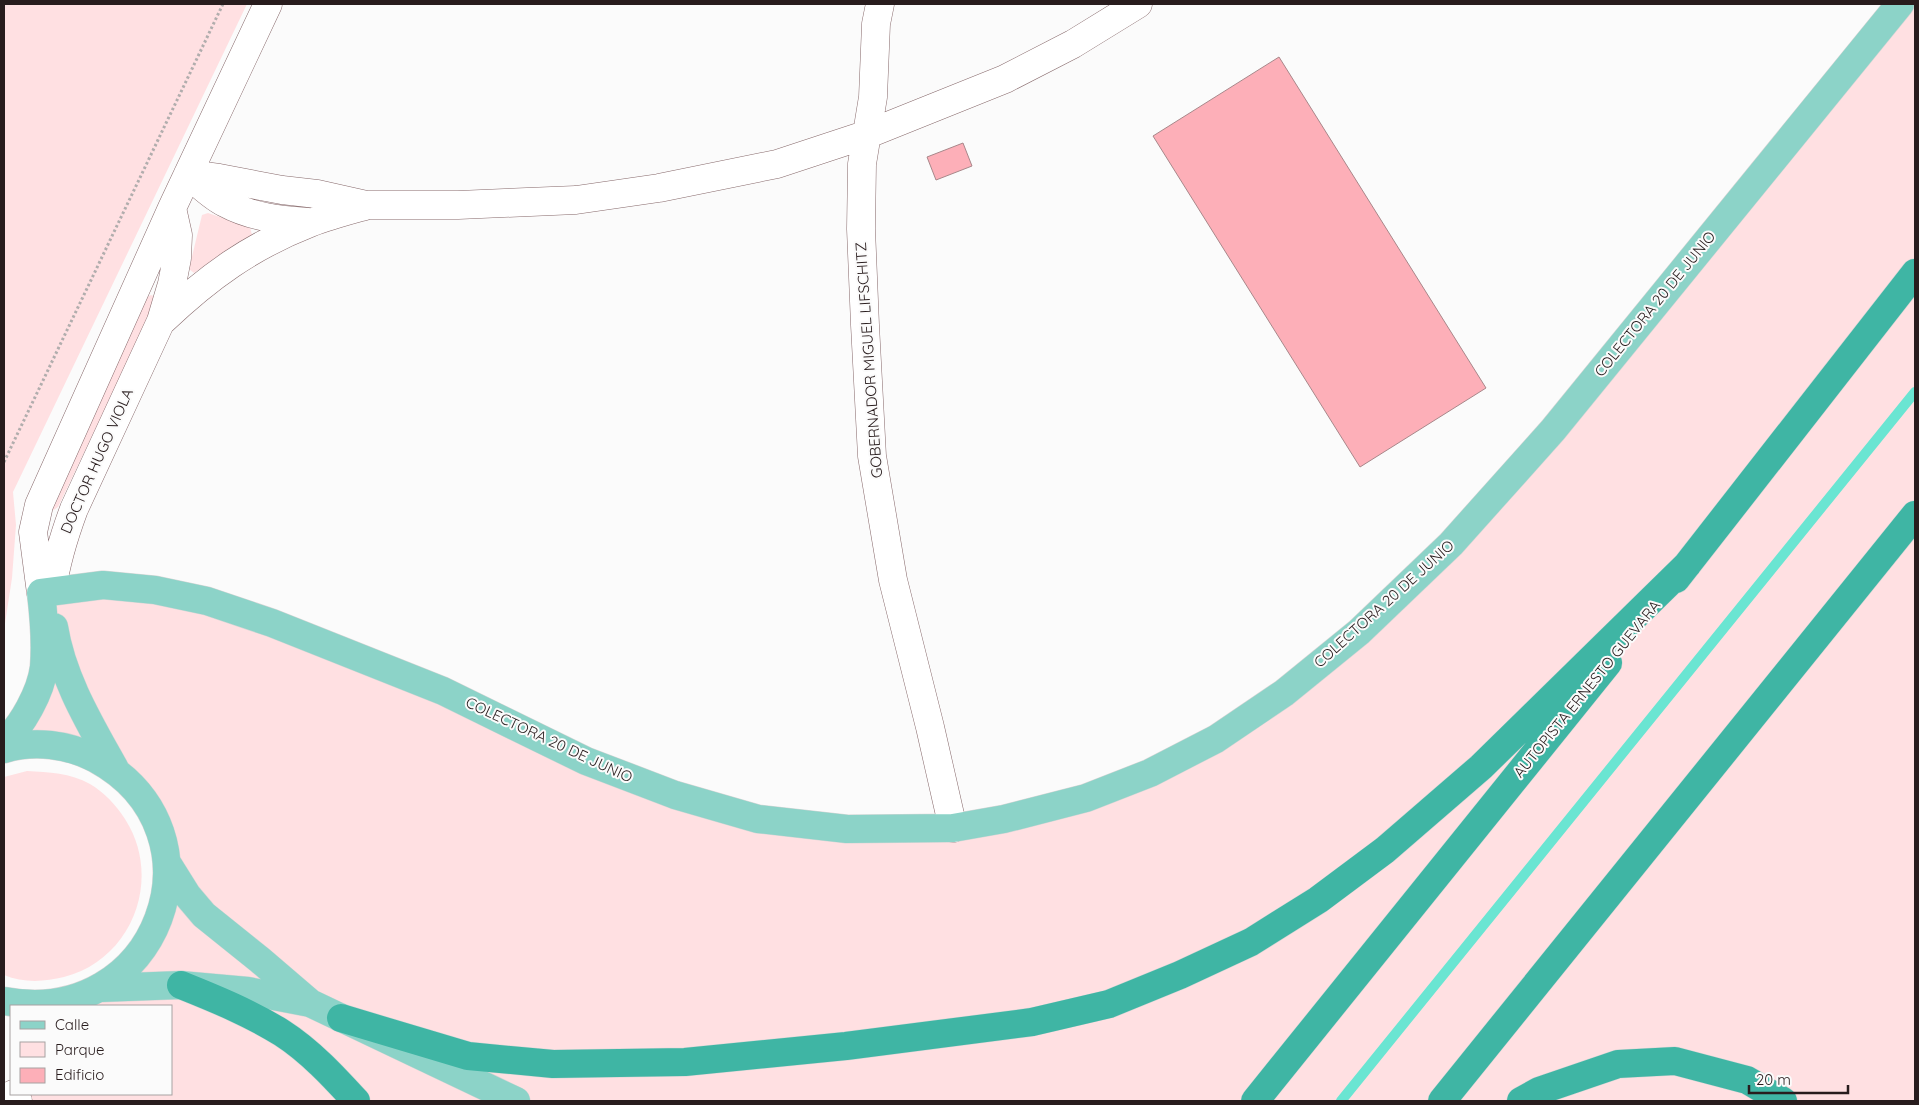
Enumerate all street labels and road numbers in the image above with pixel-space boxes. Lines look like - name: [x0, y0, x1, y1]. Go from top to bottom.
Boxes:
- street label: COLECTORA 20 DE JUNIO: [1590, 227, 1719, 380]
- street label: GOBERNADOR MIGUEL LIFSCHITZ: [851, 241, 886, 479]
- street label: DOCTOR HUGO VIOLA: [56, 385, 137, 536]
- street label: COLECTORA 20 DE JUNIO: [1310, 536, 1458, 672]
- street label: AUTOPISTA ERNESTO GUEVARA: [1509, 596, 1664, 781]
- street label: COLECTORA 20 DE JUNIO: [463, 693, 636, 787]

